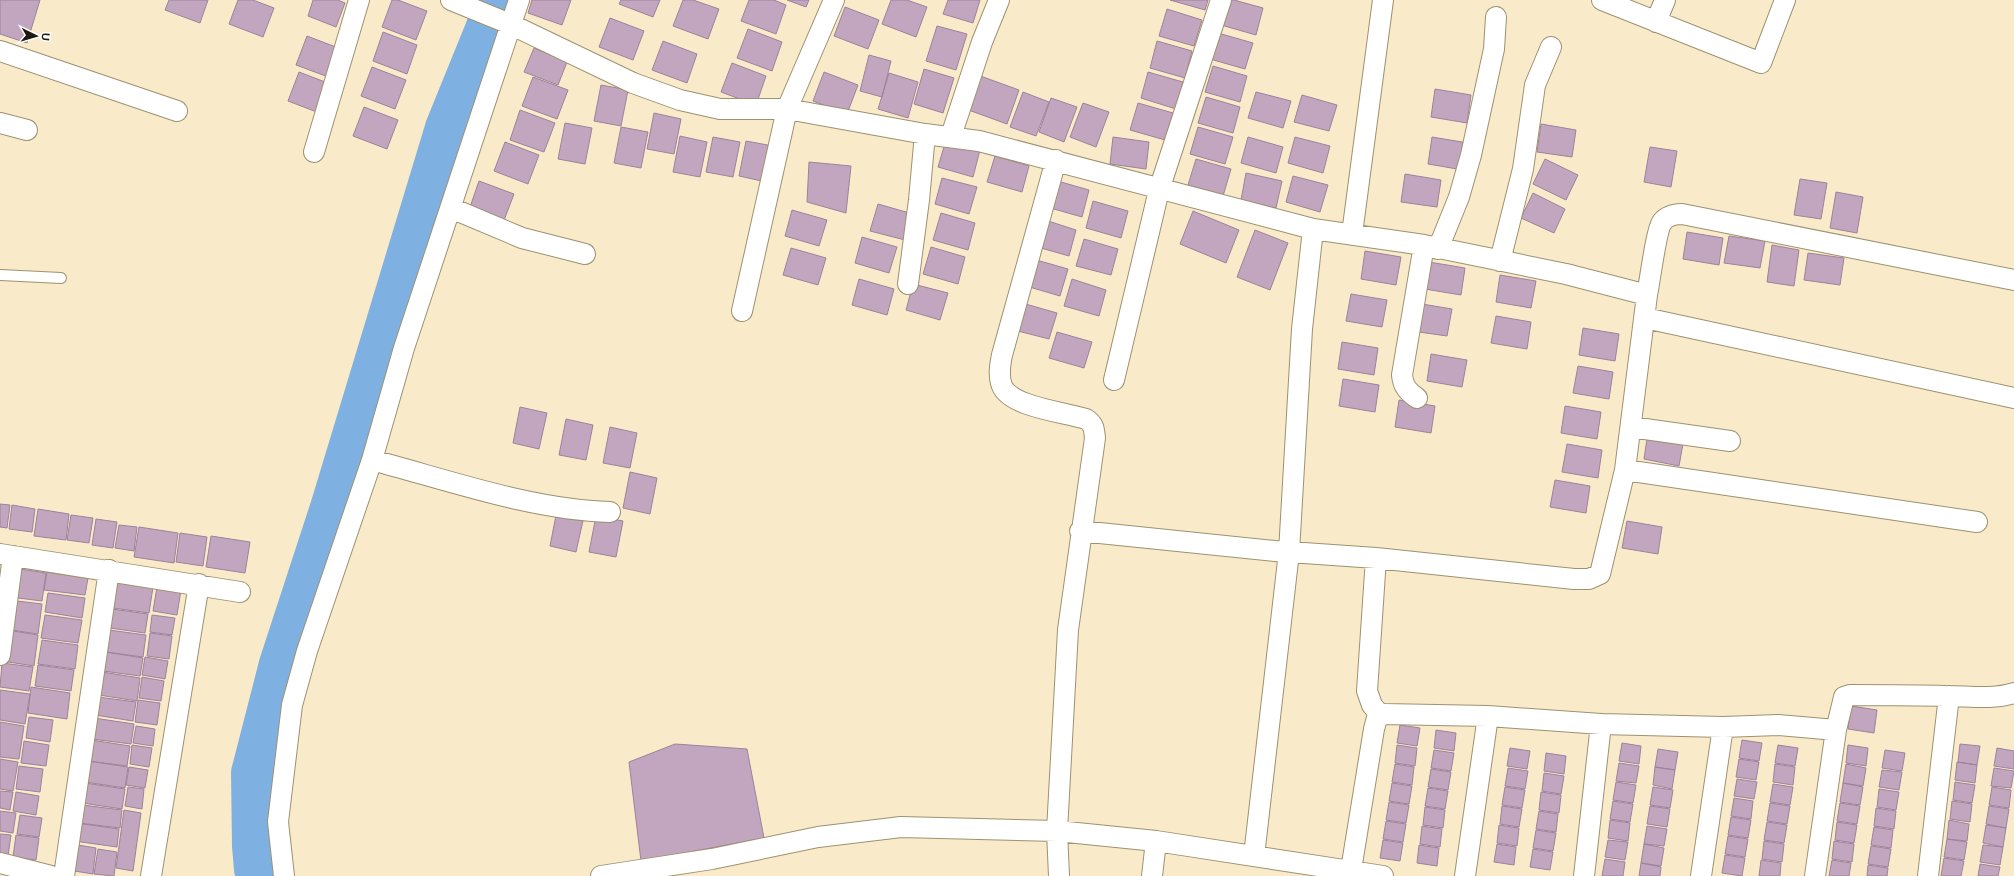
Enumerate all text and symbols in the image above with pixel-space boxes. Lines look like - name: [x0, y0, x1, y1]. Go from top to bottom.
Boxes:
- north arrow: [16, 16, 56, 56]
- text: U: [40, 32, 52, 41]

